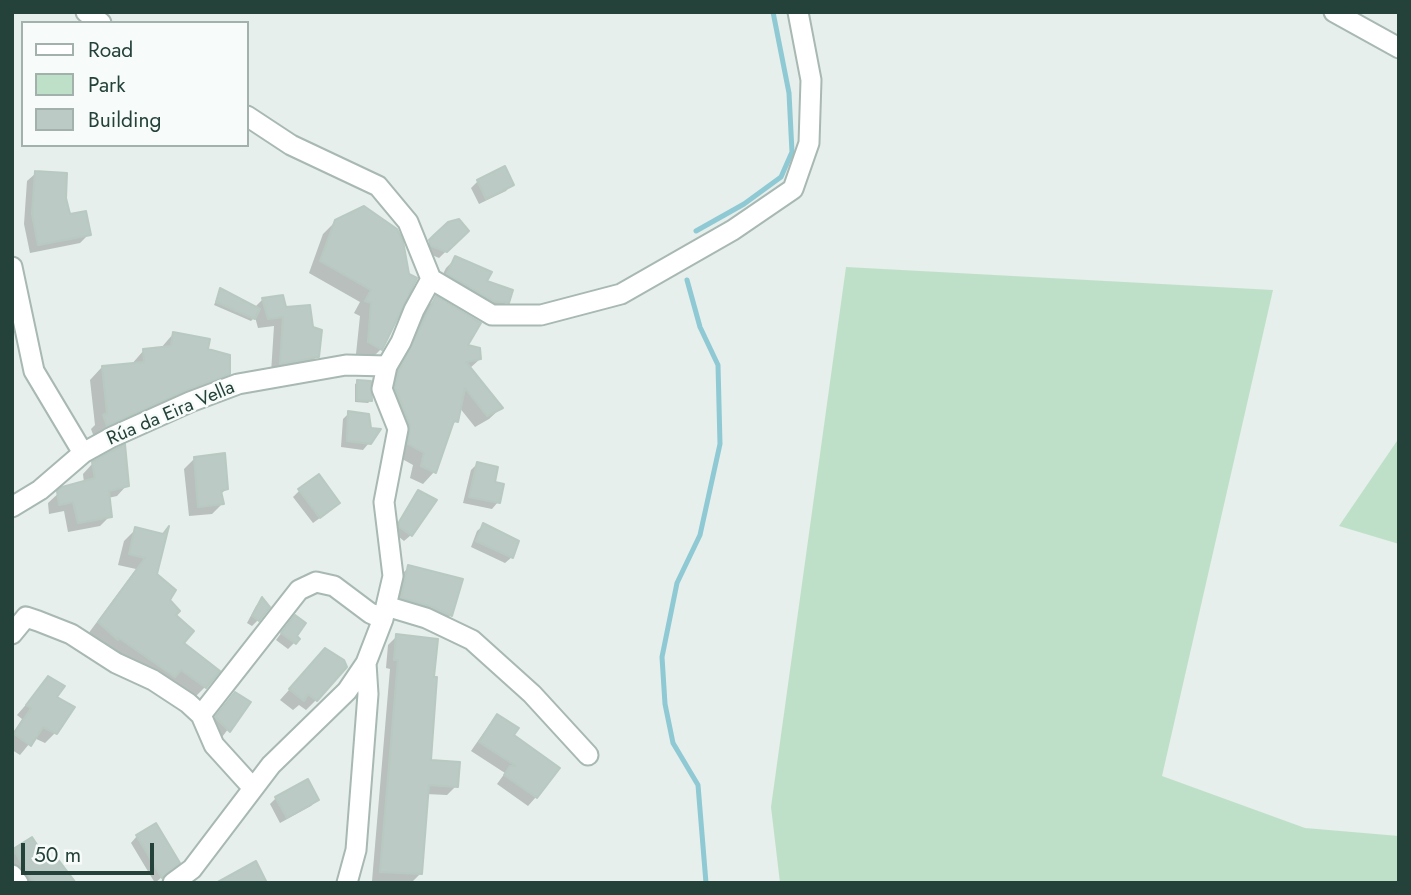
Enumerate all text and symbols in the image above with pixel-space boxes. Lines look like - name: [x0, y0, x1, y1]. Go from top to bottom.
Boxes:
- legend: [21, 21, 248, 147]
- text: Road: [88, 35, 133, 65]
- text: Park: [88, 70, 125, 100]
- text: Building: [88, 105, 161, 135]
- street label: Rúa da Eira Vella: [104, 377, 238, 451]
- scale bar: [24, 828, 158, 872]
- text: 50 m: [34, 840, 81, 870]

